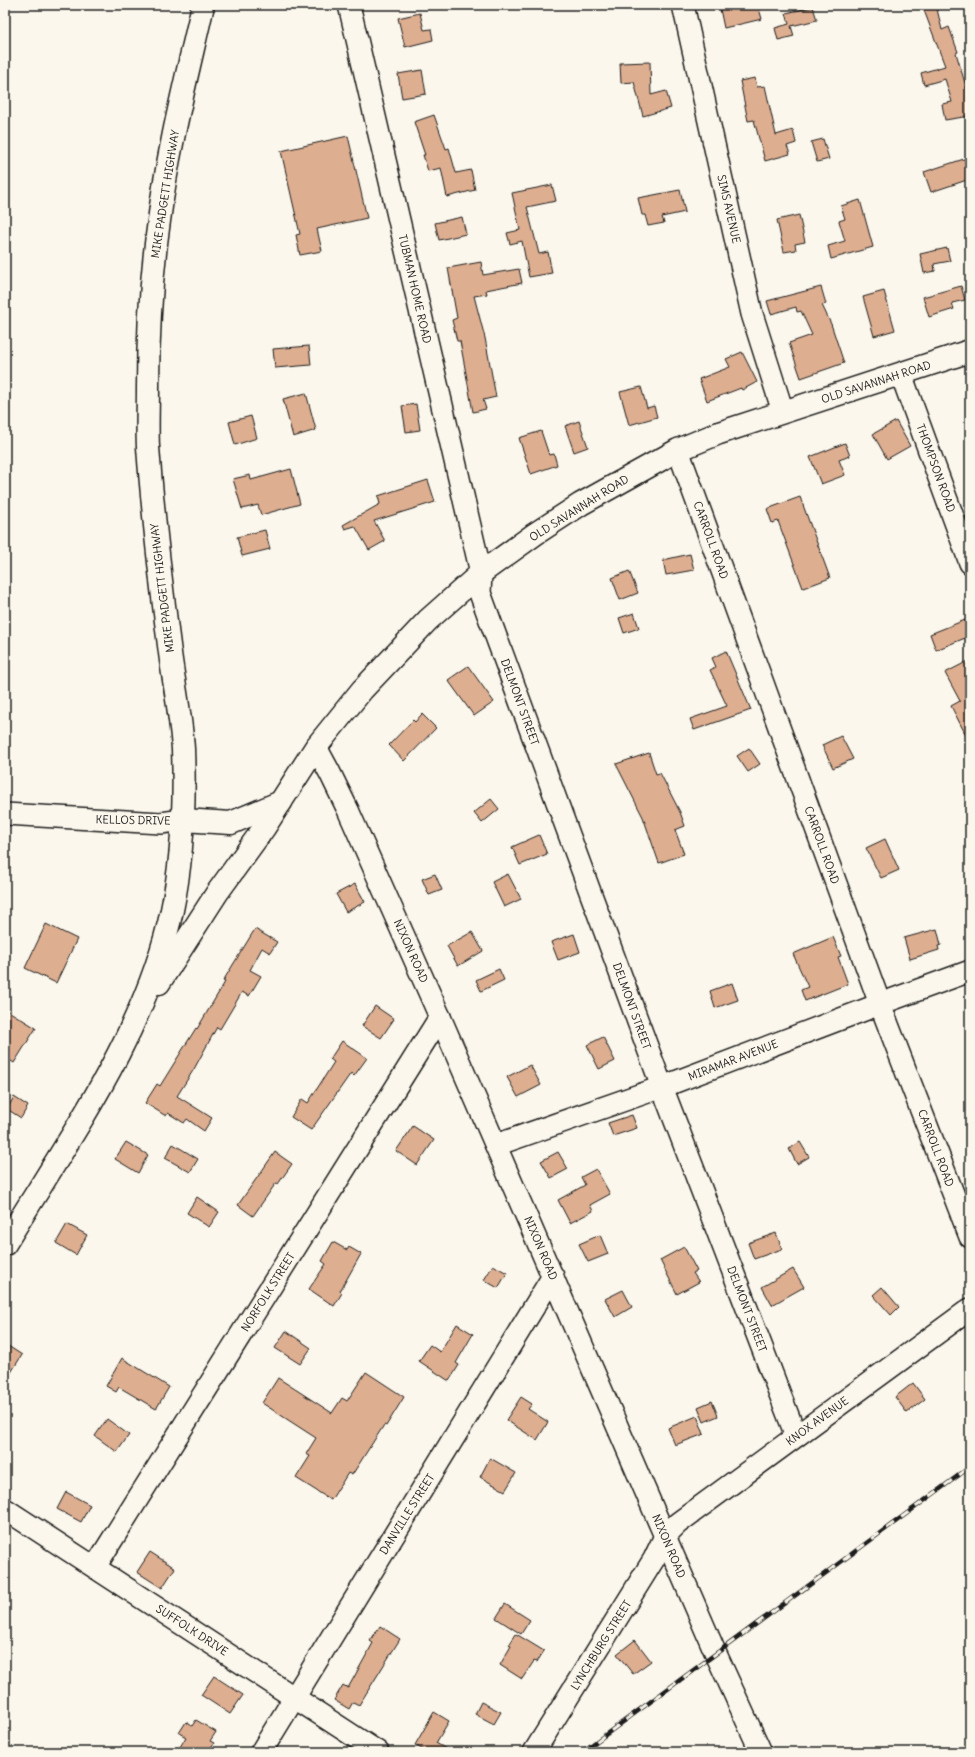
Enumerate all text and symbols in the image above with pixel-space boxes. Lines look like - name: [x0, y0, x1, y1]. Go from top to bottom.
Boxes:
- street label: MIKE PADGETT HIGHWAY: [148, 129, 182, 259]
- street label: SIMS AVENUE: [714, 173, 744, 245]
- street label: TUBMAN HOME ROAD: [396, 233, 434, 345]
- street label: OLD SAVANNAH ROAD: [819, 358, 933, 406]
- street label: THOMPSON ROAD: [914, 422, 959, 514]
- street label: OLD SAVANNAH ROAD: [527, 472, 631, 544]
- street label: CARROLL ROAD: [690, 499, 732, 581]
- street label: MIKE PADGETT HIGHWAY: [147, 523, 177, 653]
- street label: DELMONT STREET: [498, 657, 542, 747]
- street label: CARROLL ROAD: [801, 804, 843, 886]
- street label: KELLOS DRIVE: [95, 812, 171, 828]
- street label: NIXON ROAD: [391, 917, 431, 985]
- street label: DELMONT STREET: [610, 961, 654, 1051]
- street label: MIRAMAR AVENUE: [686, 1036, 780, 1084]
- street label: CARROLL ROAD: [915, 1107, 957, 1189]
- street label: NIXON ROAD: [521, 1214, 561, 1282]
- street label: NORFOLK STREET: [238, 1250, 298, 1334]
- street label: DELMONT STREET: [724, 1264, 770, 1354]
- street label: KNOX AVENUE: [783, 1394, 851, 1448]
- street label: DANVILLE STREET: [377, 1471, 438, 1557]
- street label: NIXON ROAD: [649, 1512, 689, 1580]
- street label: LYNCHBURG STREET: [568, 1597, 634, 1693]
- street label: SUFFOLK DRIVE: [153, 1602, 231, 1658]

